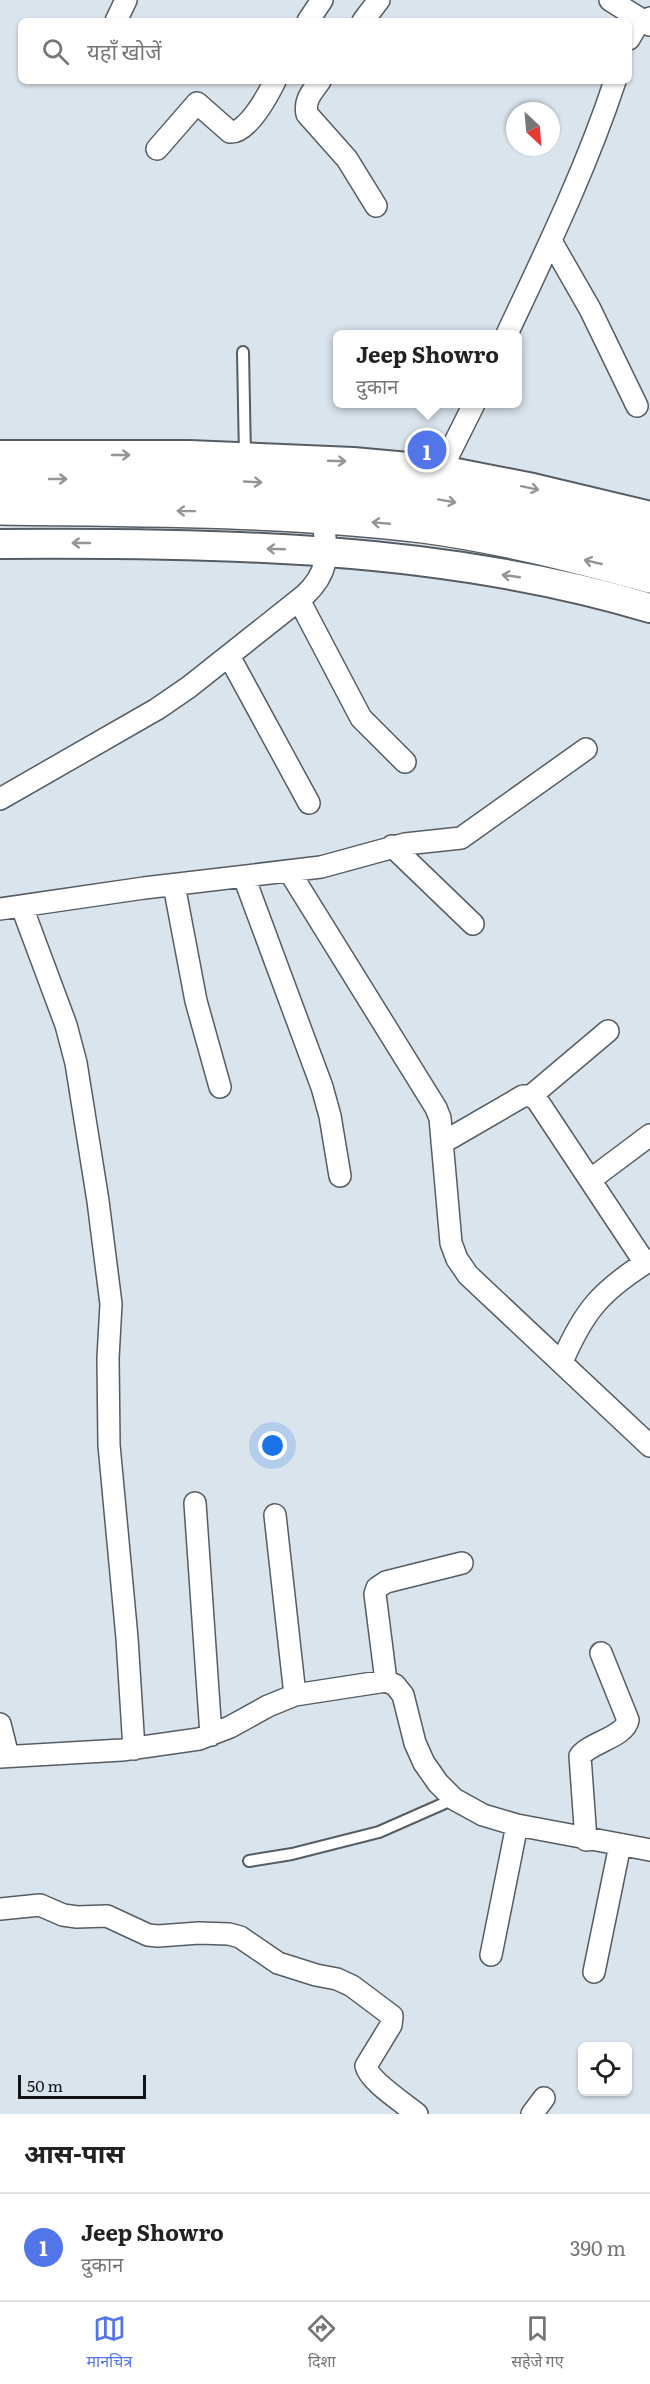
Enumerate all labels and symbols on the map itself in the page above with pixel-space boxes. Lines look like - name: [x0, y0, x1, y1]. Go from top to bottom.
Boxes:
- north arrow: [506, 102, 560, 156]
- pin: 1: [408, 428, 446, 472]
- one-way arrow: [111, 449, 131, 461]
- one-way arrow: [327, 456, 347, 467]
- one-way arrow: [48, 473, 68, 485]
- one-way arrow: [243, 477, 263, 488]
- one-way arrow: [520, 483, 540, 494]
- one-way arrow: [437, 496, 457, 507]
- one-way arrow: [177, 505, 197, 517]
- one-way arrow: [372, 517, 391, 528]
- one-way arrow: [72, 538, 92, 549]
- one-way arrow: [267, 543, 286, 554]
- one-way arrow: [584, 555, 603, 567]
- one-way arrow: [502, 570, 522, 581]
- your location: [258, 1431, 287, 1460]
- scale bar: [18, 2072, 146, 2100]

